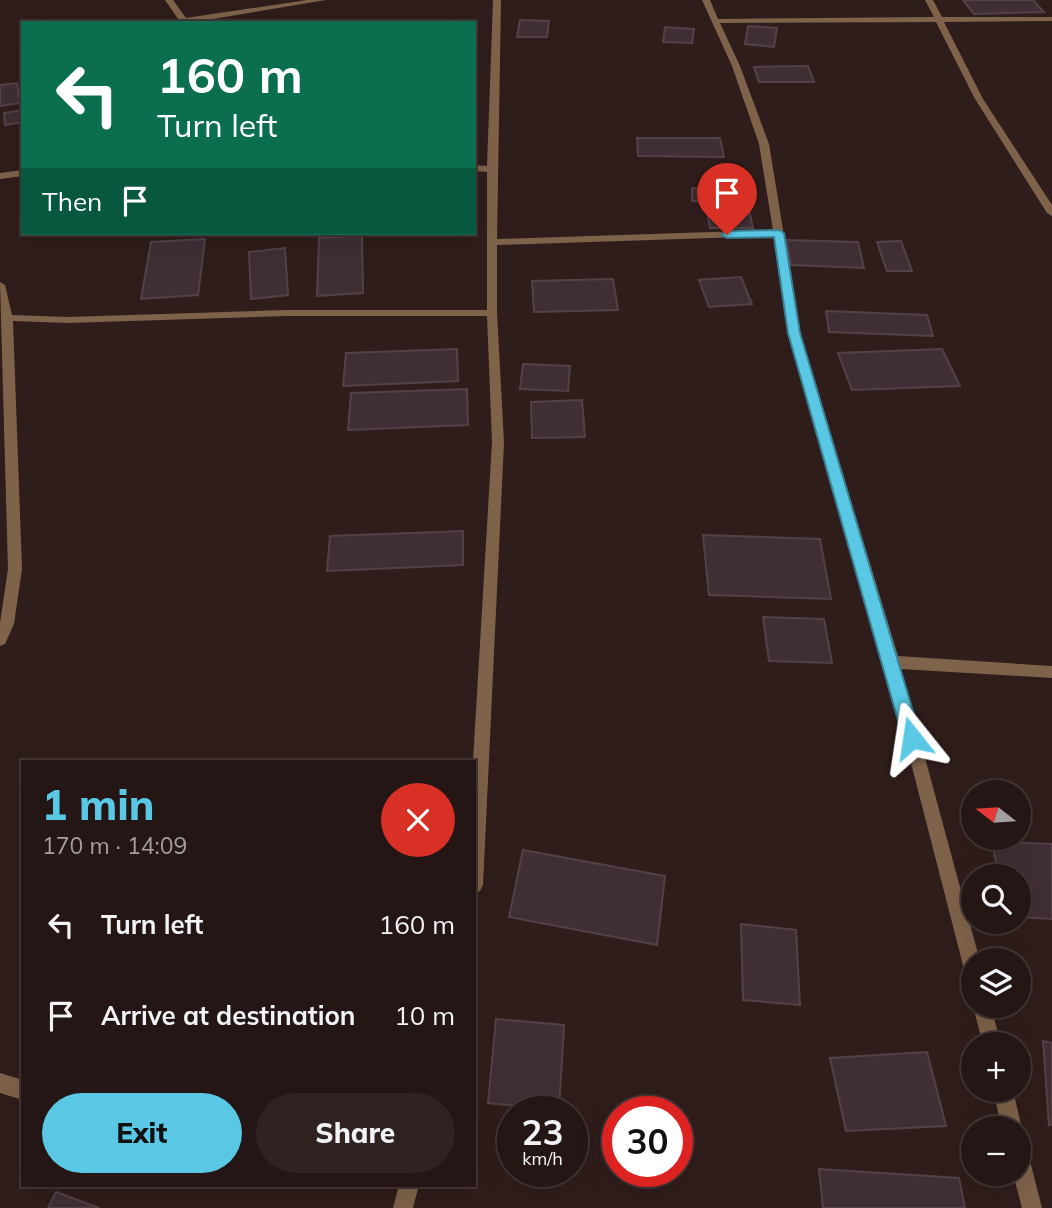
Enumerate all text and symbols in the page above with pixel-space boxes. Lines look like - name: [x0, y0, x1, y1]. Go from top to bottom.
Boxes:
- text: 160 m: [157, 44, 303, 105]
- icon: left: [42, 49, 133, 140]
- text: Turn left: [157, 105, 277, 145]
- pin: [697, 163, 757, 235]
- icon: arrive: [708, 174, 746, 212]
- icon: arrive: [116, 182, 154, 220]
- text: Then: [42, 185, 102, 218]
- position arrow: [875, 701, 949, 775]
- text: 1 min: [42, 778, 155, 831]
- north arrow: [961, 780, 1031, 850]
- map controls: [961, 780, 1031, 1186]
- button: close: [381, 783, 455, 857]
- text: 170 m · 14:09: [42, 831, 187, 860]
- button: search: [961, 864, 1031, 934]
- icon: left: [42, 906, 80, 944]
- text: Turn left: [101, 908, 203, 941]
- text: 160 m: [379, 908, 455, 941]
- button: layers: [961, 948, 1031, 1018]
- icon: arrive: [42, 997, 80, 1035]
- text: Arrive at destination: [101, 999, 356, 1032]
- text: 10 m: [394, 999, 455, 1032]
- button: +: [961, 1032, 1031, 1102]
- button: Exit: [42, 1093, 242, 1173]
- button: Share: [256, 1093, 455, 1173]
- speed limit sign: 30: [602, 1096, 693, 1187]
- text: 23: [521, 1110, 564, 1154]
- button: −: [961, 1116, 1031, 1186]
- text: km/h: [522, 1147, 563, 1170]

